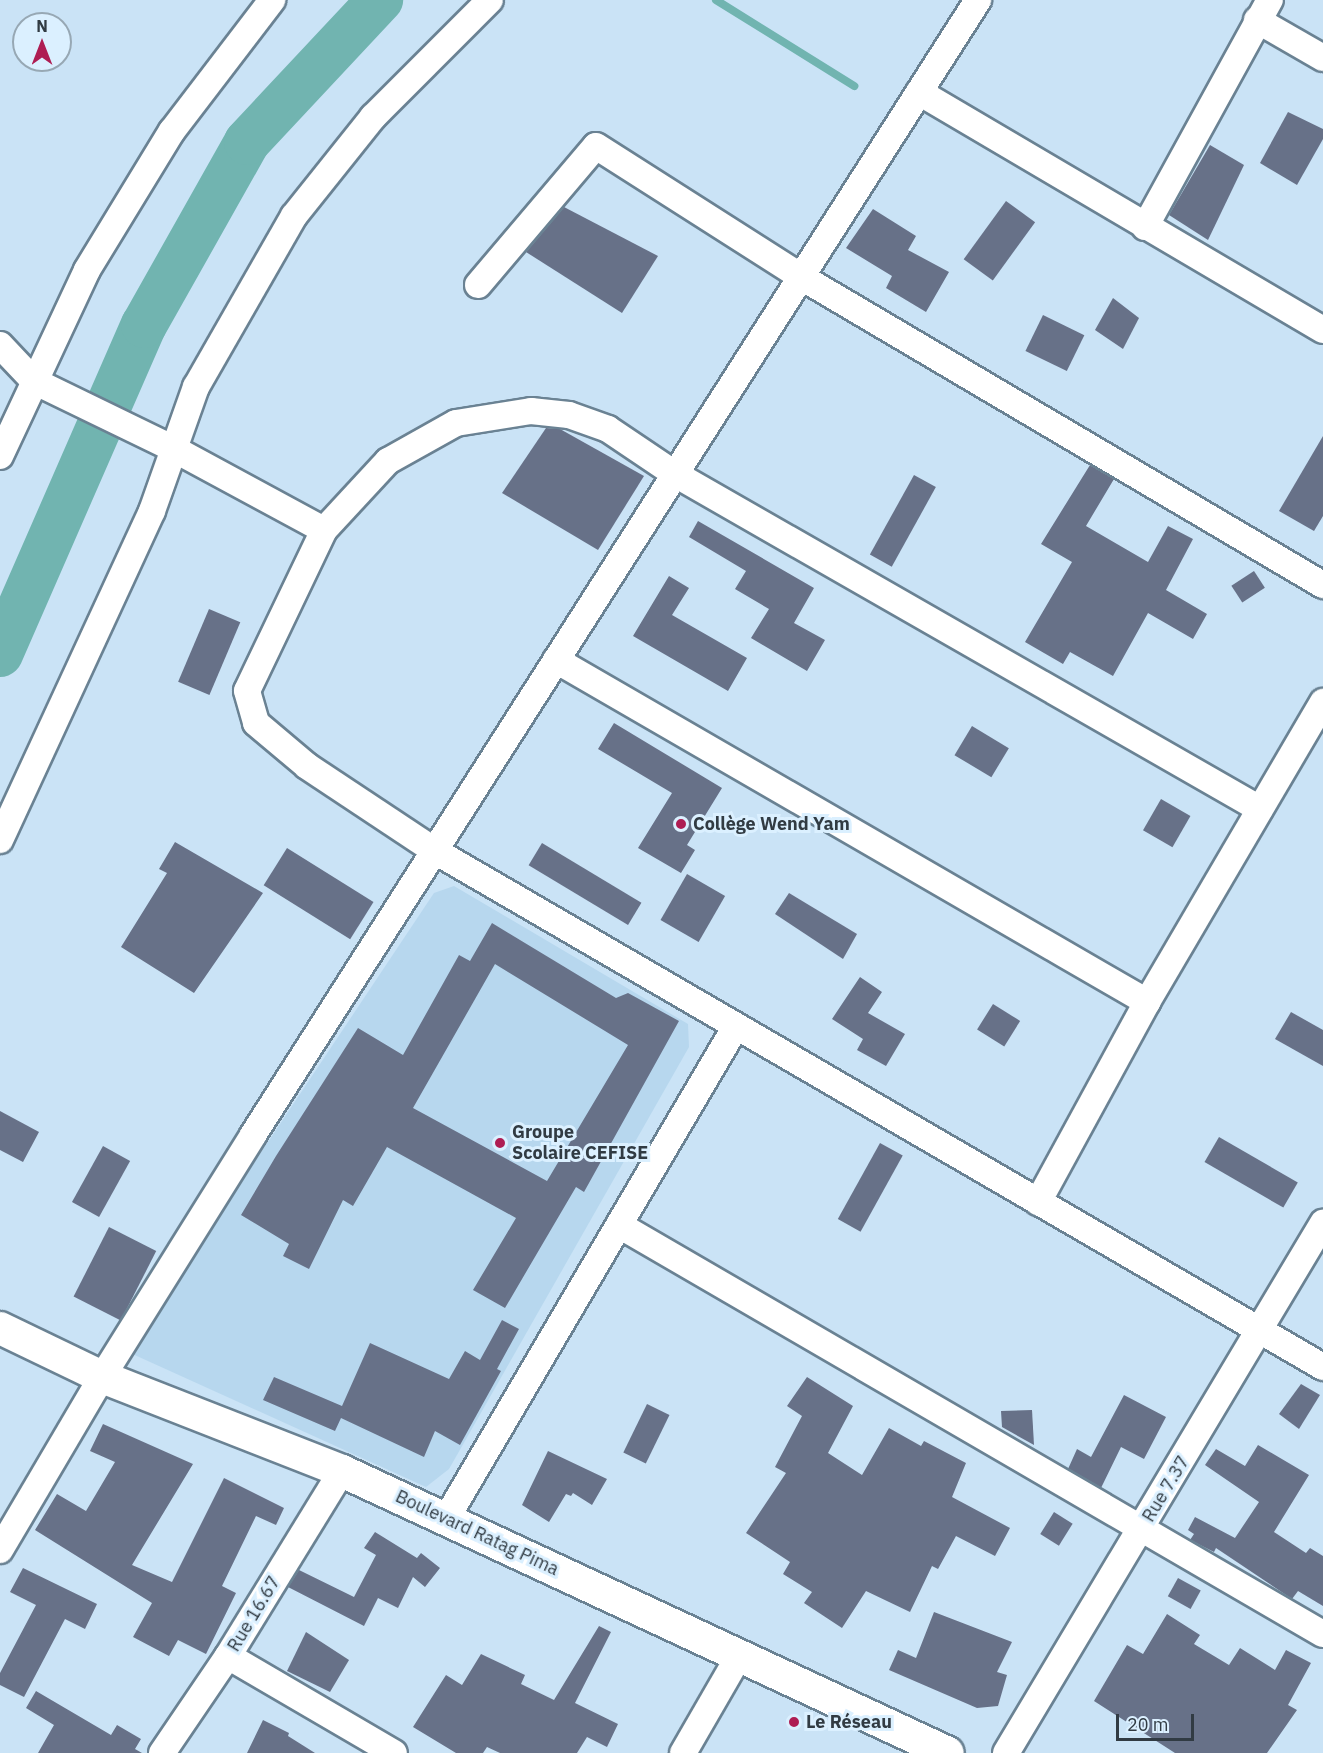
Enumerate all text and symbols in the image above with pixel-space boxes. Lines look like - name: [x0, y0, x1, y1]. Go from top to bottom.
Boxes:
- north arrow: [12, 12, 72, 72]
- text: N: [36, 16, 48, 36]
- place label: Collège Wend Yam: [693, 813, 850, 835]
- marker: Collège Wend Yam: [674, 817, 688, 831]
- place label: Groupe Scolaire CEFISE: [512, 1122, 648, 1164]
- marker: Groupe Scolaire CEFISE: [493, 1136, 507, 1150]
- street label: Rue 7.37: [1138, 1452, 1194, 1526]
- street label: Boulevard Ratag Pima: [392, 1486, 562, 1580]
- street label: Rue 16.67: [223, 1572, 285, 1656]
- scale bar: [1119, 1702, 1197, 1740]
- place label: Le Réseau: [806, 1711, 892, 1733]
- text: 20 m: [1127, 1713, 1169, 1736]
- marker: Le Réseau: [787, 1715, 801, 1729]

